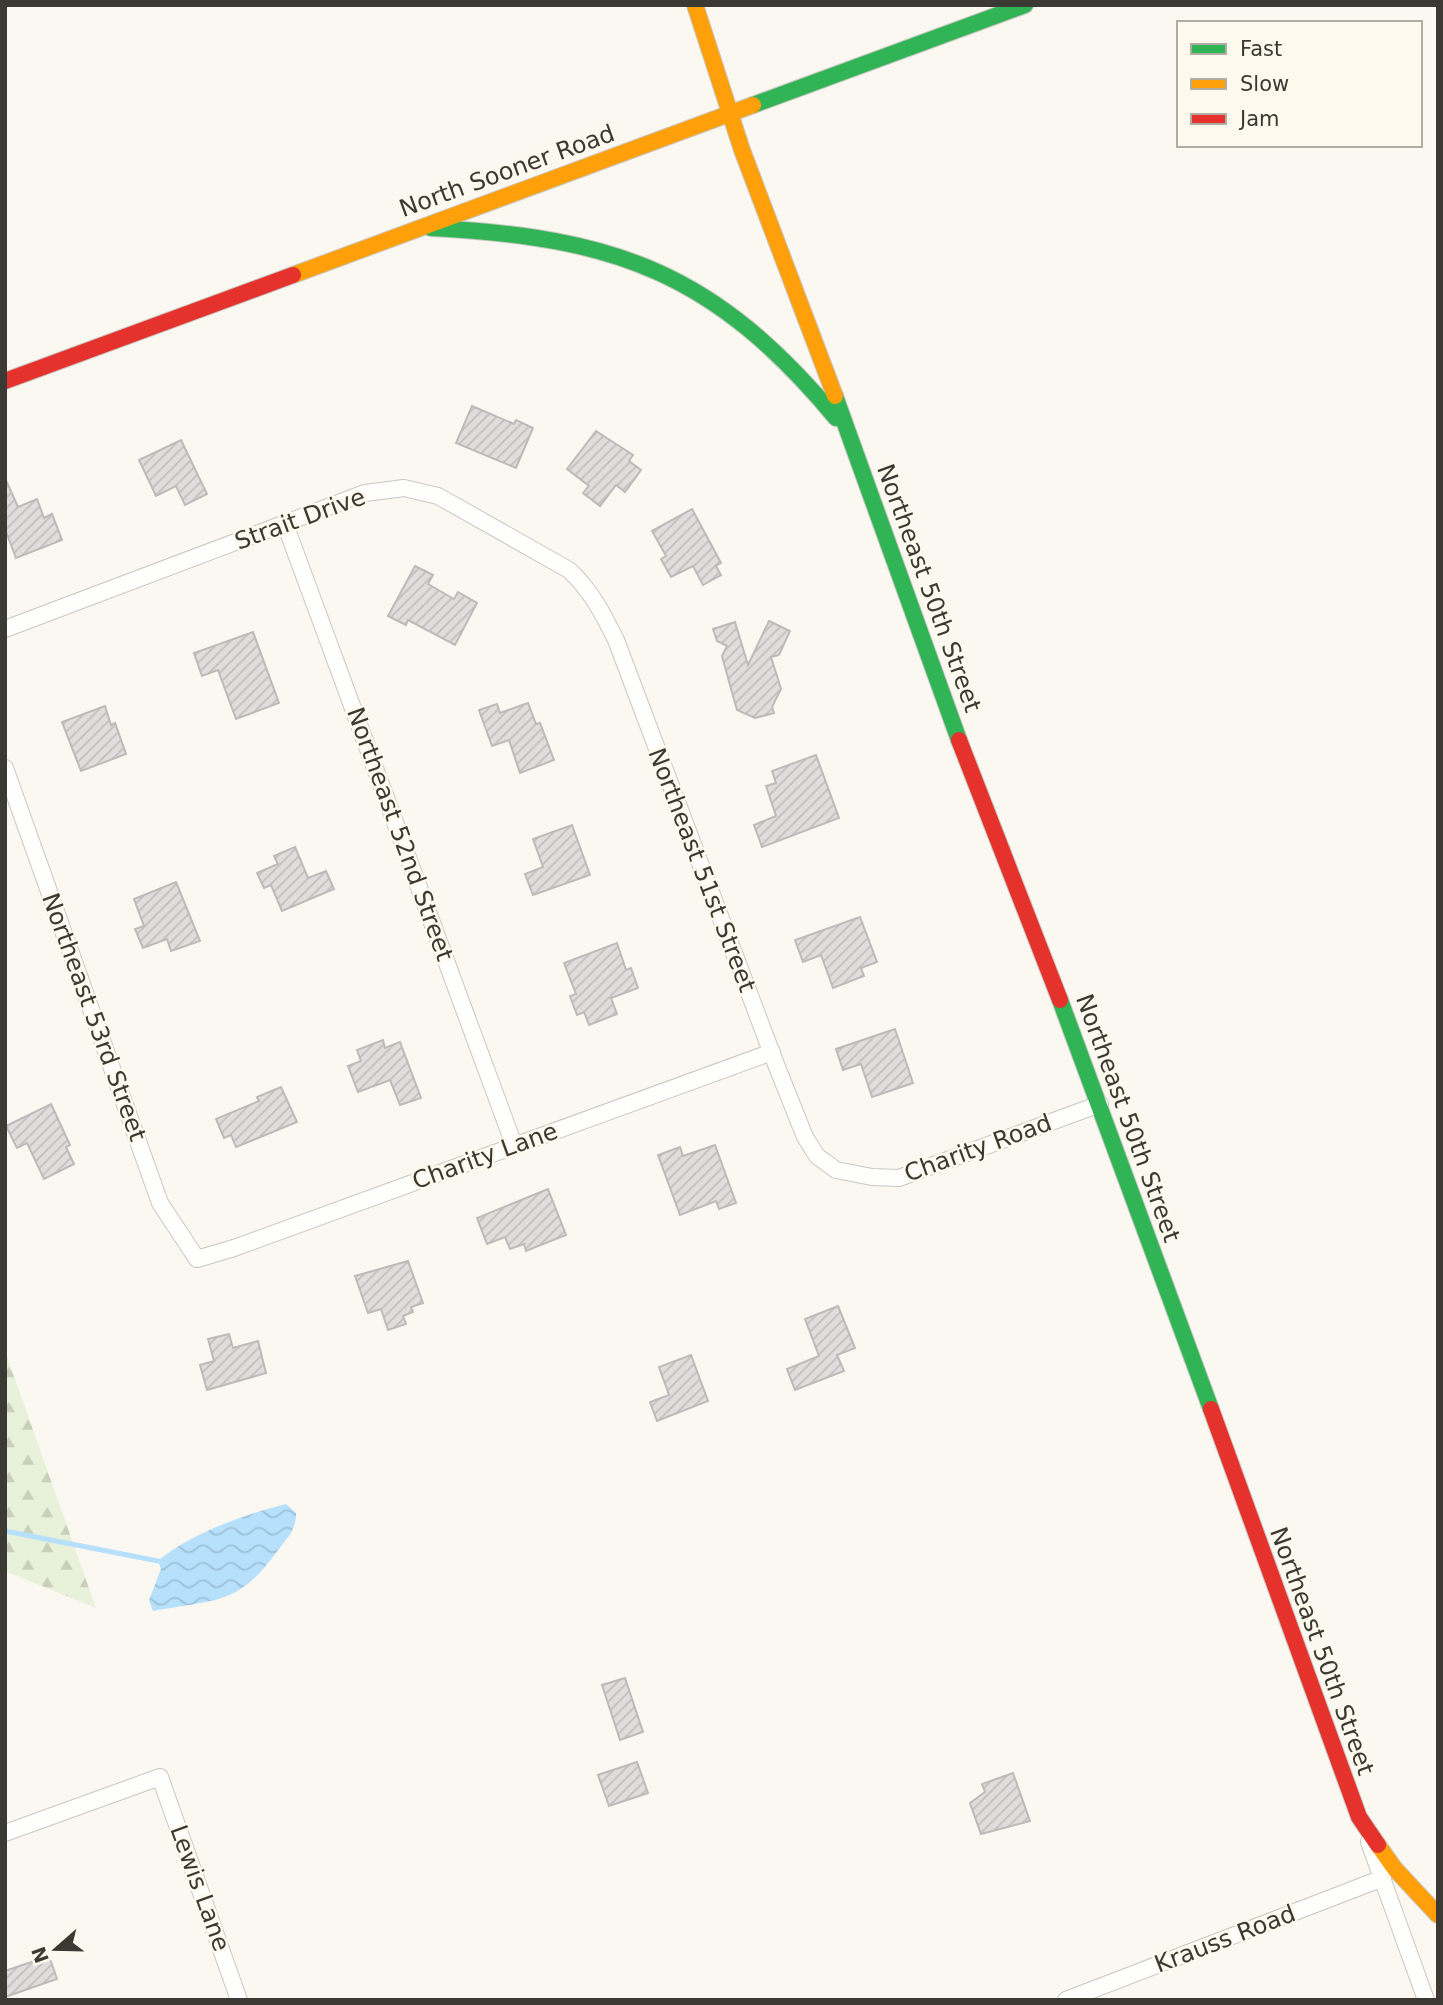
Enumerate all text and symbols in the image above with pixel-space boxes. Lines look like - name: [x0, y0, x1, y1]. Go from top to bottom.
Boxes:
- legend: [1177, 21, 1422, 147]
- text: Fast: [1240, 37, 1282, 61]
- text: Slow: [1240, 72, 1289, 96]
- text: Jam: [1238, 107, 1280, 131]
- street label: North Sooner Road: [396, 119, 618, 223]
- street label: Northeast 50th Street: [871, 460, 987, 716]
- street label: Strait Drive: [231, 482, 369, 556]
- street label: Northeast 52nd Street: [341, 703, 459, 965]
- street label: Northeast 51st Street: [642, 744, 762, 996]
- street label: Northeast 53rd Street: [36, 889, 152, 1145]
- street label: Northeast 50th Street: [1070, 990, 1186, 1246]
- street label: Charity Road: [901, 1108, 1055, 1188]
- street label: Charity Lane: [409, 1117, 561, 1195]
- street label: Northeast 50th Street: [1264, 1523, 1380, 1779]
- street label: Lewis Lane: [164, 1821, 236, 1955]
- street label: Krauss Road: [1151, 1899, 1299, 1979]
- north arrow: [21, 1914, 91, 1984]
- text: N: [27, 1944, 53, 1966]

